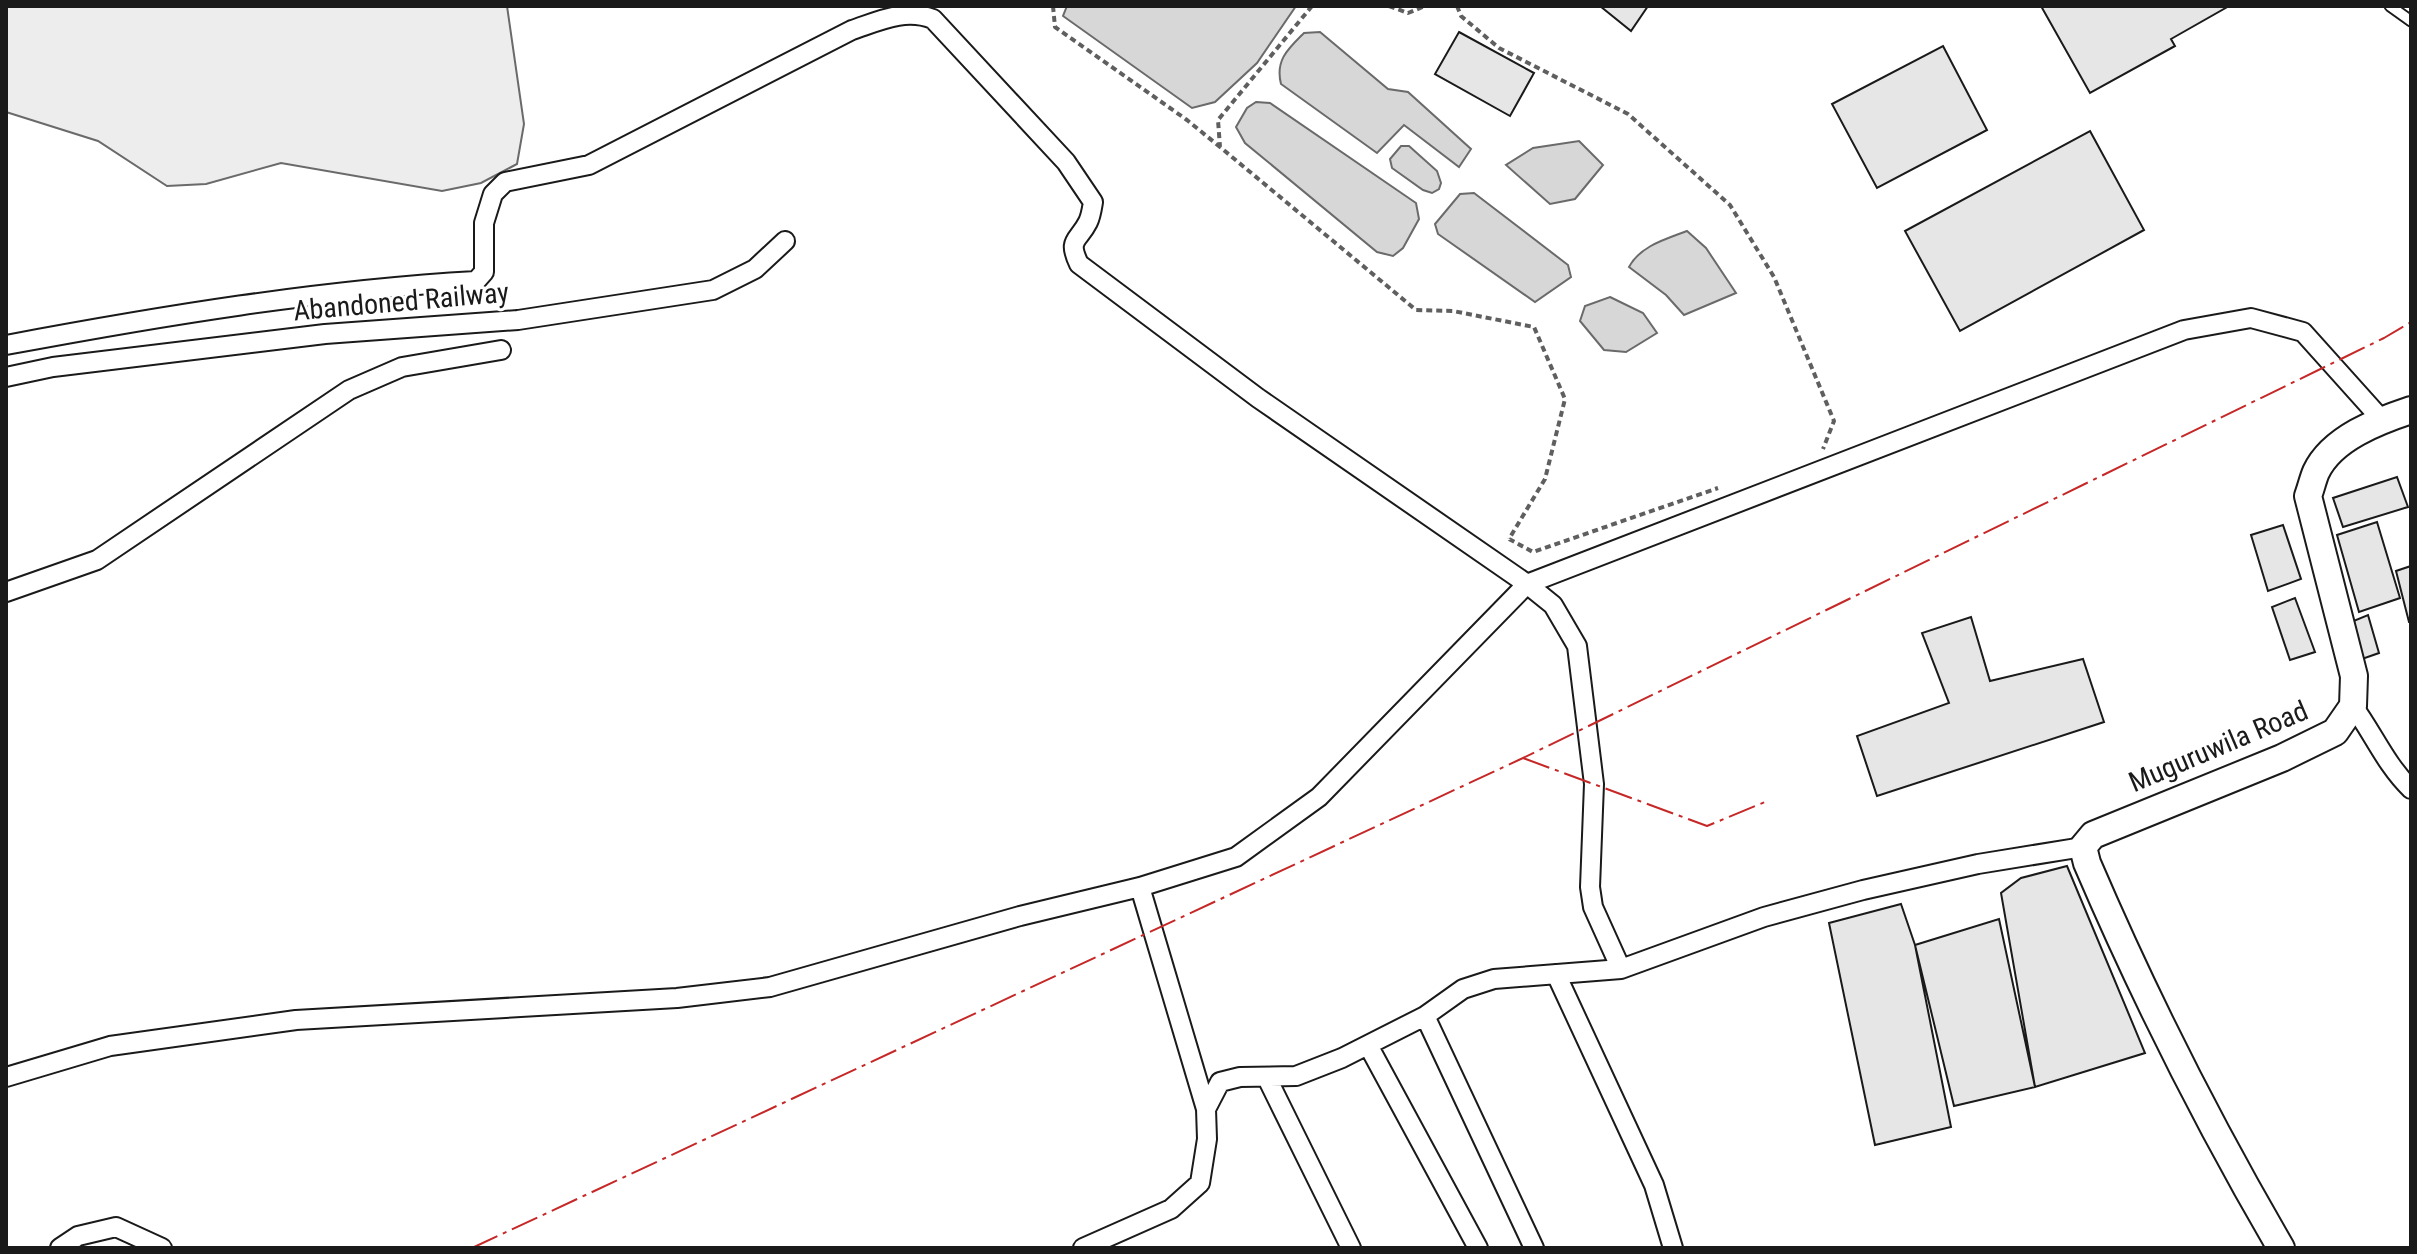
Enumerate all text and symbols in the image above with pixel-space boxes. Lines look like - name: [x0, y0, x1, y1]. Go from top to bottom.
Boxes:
- street label: Abandoned Railway: [292, 276, 510, 327]
- street label: Muguruwila Road: [2124, 694, 2313, 799]

